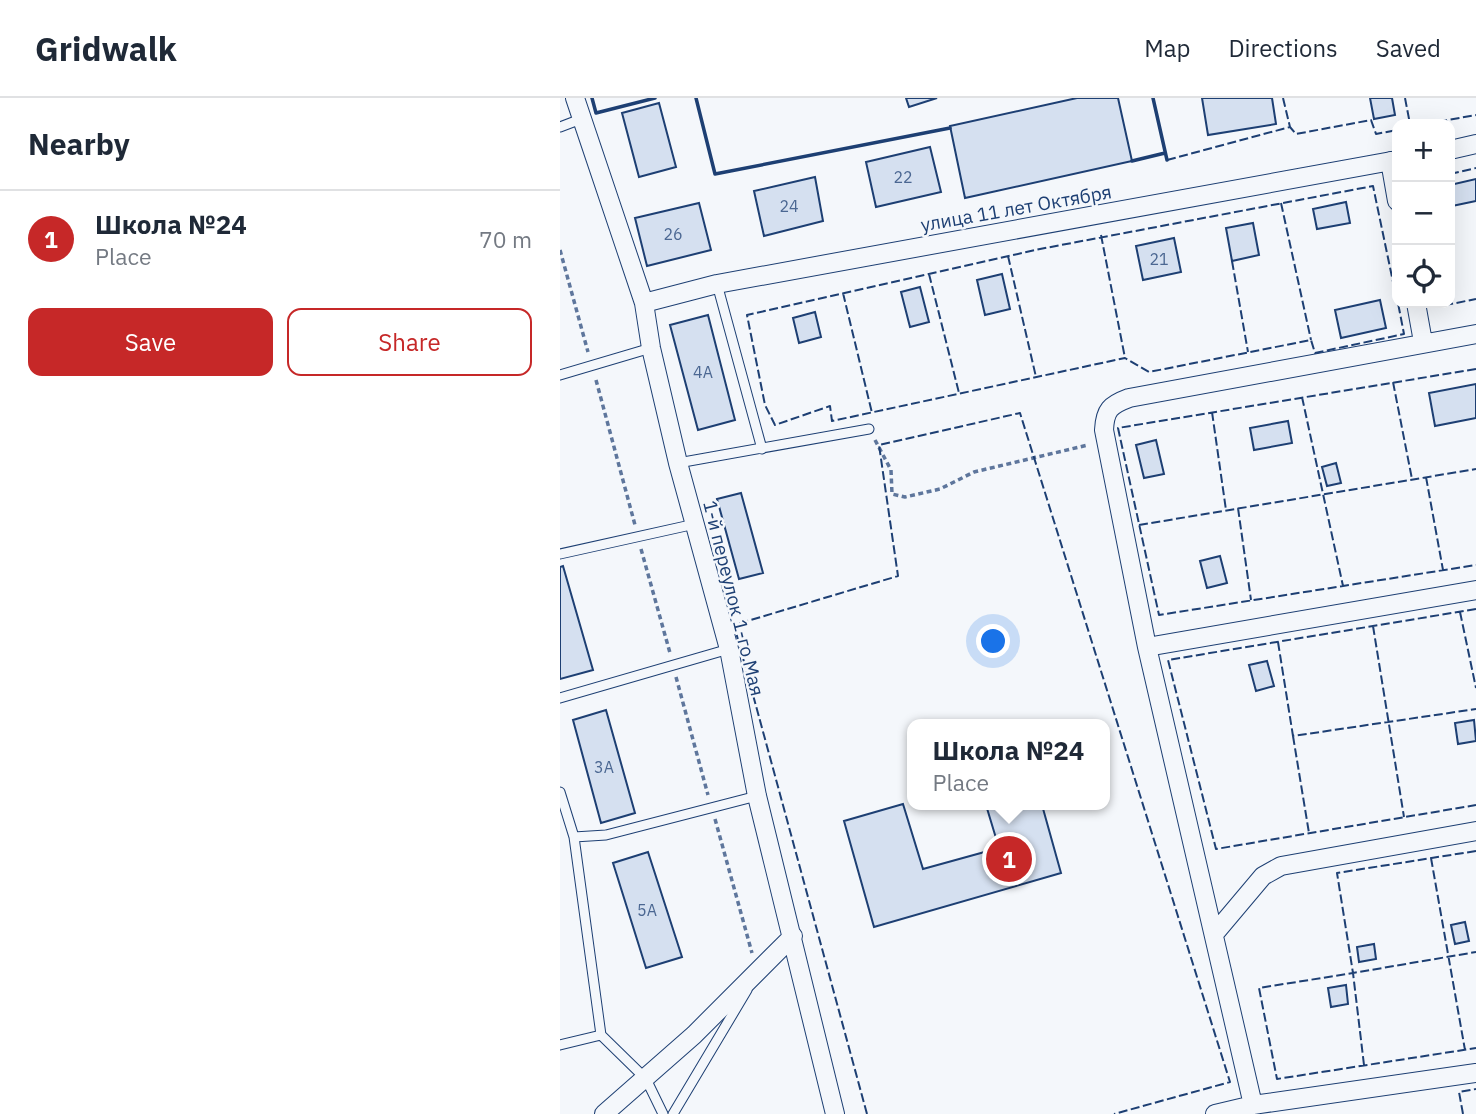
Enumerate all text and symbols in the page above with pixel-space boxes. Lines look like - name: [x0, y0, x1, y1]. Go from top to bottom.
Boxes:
- text: Gridwalk: [35, 27, 177, 70]
- text: Map: [1144, 32, 1190, 64]
- text: Directions: [1228, 32, 1338, 64]
- text: Saved: [1376, 32, 1441, 64]
- map controls: [1392, 119, 1455, 308]
- button: +: [1392, 119, 1455, 182]
- text: Nearby: [28, 124, 130, 163]
- house number: 22: [893, 167, 913, 187]
- street label: улица 11 лет Октября: [919, 179, 1113, 237]
- button: −: [1392, 182, 1455, 245]
- house number: 24: [779, 196, 799, 216]
- text: Школа №24: [95, 207, 247, 241]
- text: 1: [44, 224, 58, 254]
- text: 70 m: [479, 224, 532, 254]
- house number: 26: [663, 224, 683, 244]
- text: Place: [95, 241, 152, 271]
- button: locate: [1392, 245, 1455, 308]
- house number: 21: [1149, 249, 1169, 269]
- button: Save: [28, 308, 273, 376]
- button: Share: [287, 308, 532, 376]
- house number: 4А: [693, 362, 713, 382]
- street label: 1-й переулок 1-го Мая: [698, 498, 770, 698]
- your location: [976, 624, 1010, 658]
- popup: [907, 719, 1110, 810]
- text: Школа №24: [933, 733, 1084, 767]
- house number: 3А: [594, 757, 614, 777]
- text: Place: [933, 767, 989, 797]
- pin: 1: [986, 833, 1032, 885]
- house number: 5А: [637, 900, 657, 920]

